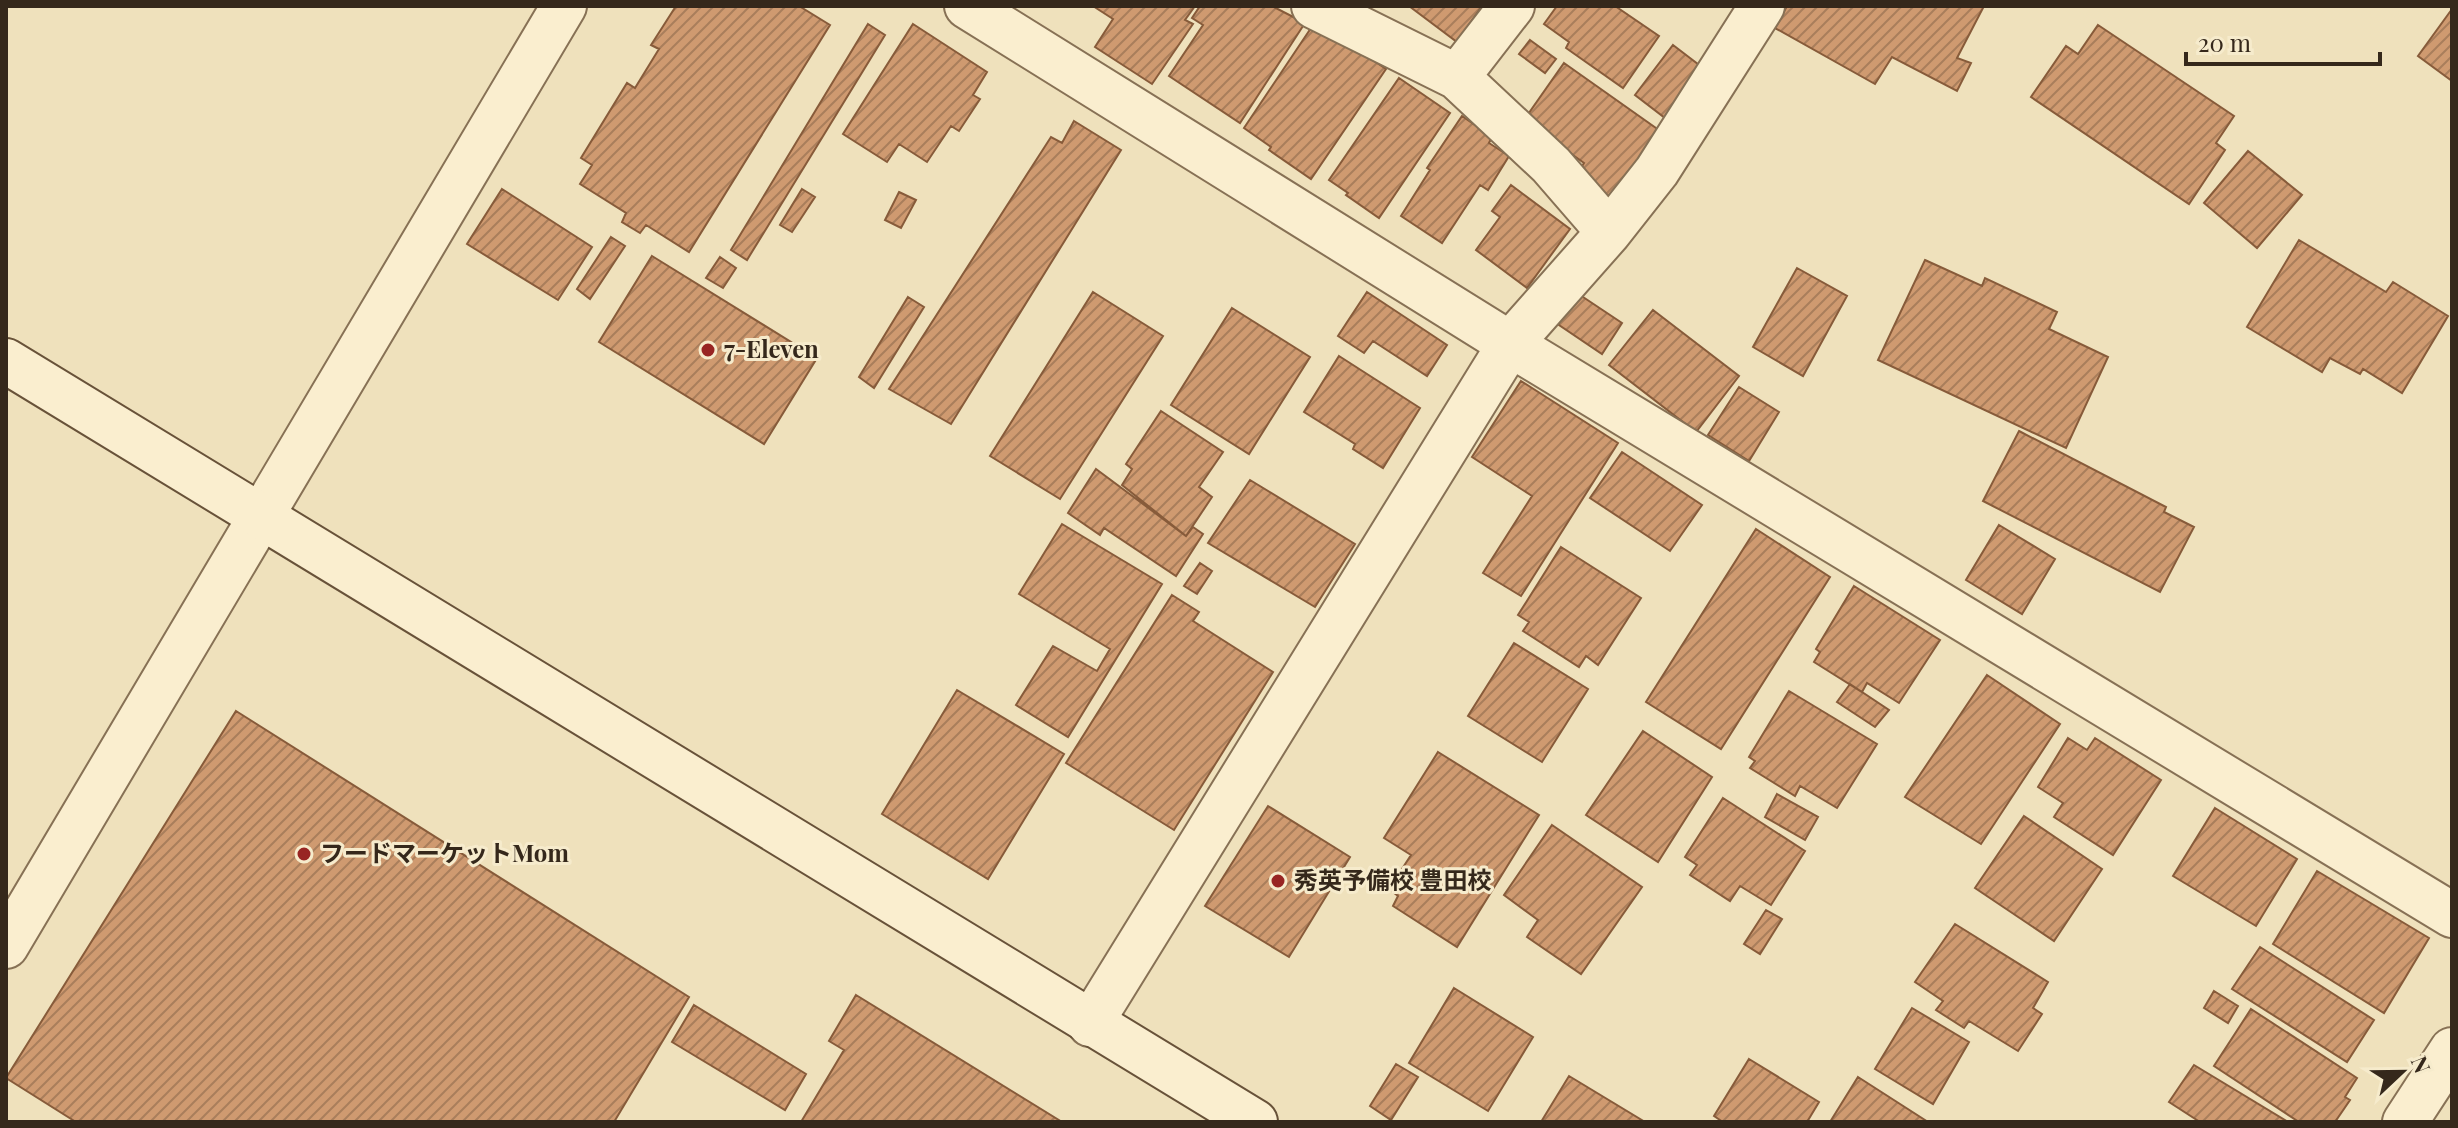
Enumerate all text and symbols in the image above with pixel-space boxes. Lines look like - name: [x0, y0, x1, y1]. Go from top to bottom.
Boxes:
- scale bar: [2186, 16, 2380, 66]
- text: 20 m: [2198, 26, 2251, 58]
- place label: 7-Eleven: [724, 332, 819, 364]
- marker: 7-Eleven: [699, 341, 717, 359]
- place label: フードマーケットMom: [320, 836, 569, 868]
- marker: フードマーケットMom: [295, 845, 313, 863]
- place label: 秀英予備校 豊田校: [1294, 863, 1492, 895]
- marker: 秀英予備校 豊田校: [1269, 872, 1287, 890]
- north arrow: [2362, 1032, 2442, 1112]
- text: N: [2405, 1051, 2438, 1077]

